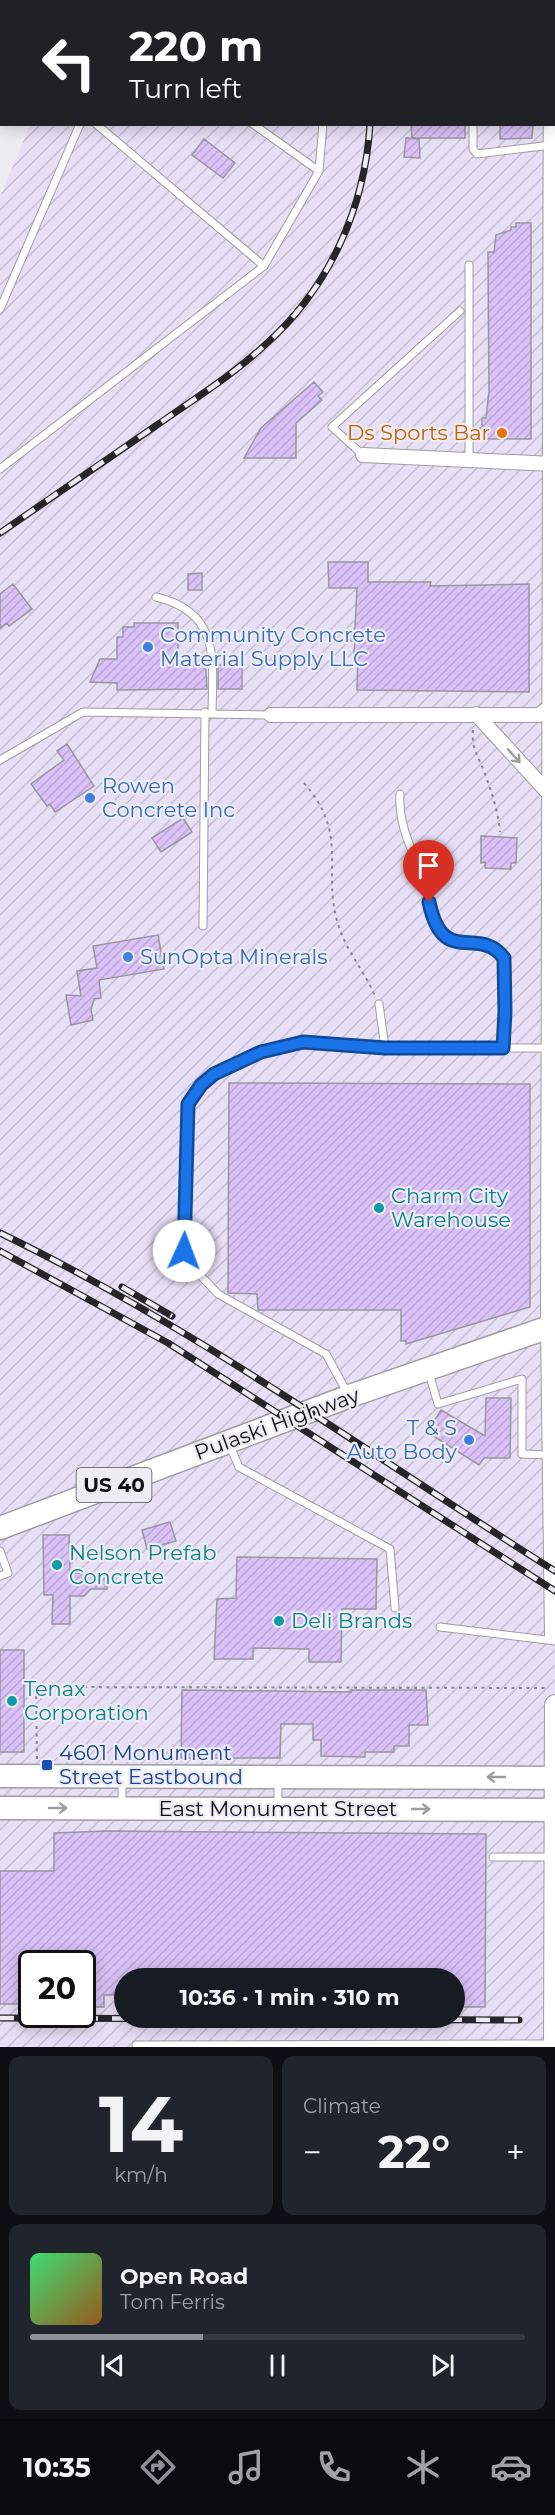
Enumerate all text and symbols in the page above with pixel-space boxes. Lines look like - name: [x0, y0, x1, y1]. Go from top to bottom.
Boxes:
- text: 220 m: [129, 20, 263, 72]
- icon: left: [30, 24, 108, 102]
- text: Turn left: [129, 72, 242, 105]
- place label: Ds Sports Bar: [347, 420, 490, 445]
- marker: Ds Sports Bar: [495, 426, 509, 440]
- place label: Community Concrete Material Supply LLC: [160, 622, 386, 671]
- marker: Community Concrete Material Supply LLC: [141, 640, 155, 654]
- one-way arrow: [507, 748, 521, 763]
- place label: Rowen Concrete Inc: [102, 773, 235, 822]
- marker: Rowen Concrete Inc: [83, 791, 97, 805]
- pin: [403, 840, 454, 902]
- icon: arrive: [412, 849, 445, 882]
- place label: SunOpta Minerals: [140, 944, 328, 969]
- marker: SunOpta Minerals: [121, 950, 135, 964]
- place label: Charm City Warehouse: [391, 1183, 511, 1232]
- marker: Charm City Warehouse: [372, 1201, 386, 1215]
- position arrow: [152, 1219, 216, 1283]
- street label: Pulaski Highway: [191, 1382, 363, 1465]
- place label: T & S Auto Body: [347, 1415, 458, 1464]
- marker: T & S Auto Body: [462, 1433, 476, 1447]
- road number: US 40: [76, 1468, 152, 1502]
- place label: Nelson Prefab Concrete: [69, 1540, 217, 1589]
- marker: Nelson Prefab Concrete: [50, 1558, 64, 1572]
- place label: Deli Brands: [291, 1608, 412, 1633]
- marker: Deli Brands: [272, 1614, 286, 1628]
- place label: Tenax Corporation: [24, 1676, 149, 1725]
- marker: Tenax Corporation: [5, 1694, 19, 1708]
- place label: 4601 Monument Street Eastbound: [59, 1740, 243, 1789]
- marker: 4601 Monument Street Eastbound: [40, 1758, 54, 1772]
- one-way arrow: [487, 1771, 507, 1783]
- street label: East Monument Street: [159, 1796, 397, 1821]
- one-way arrow: [48, 1802, 68, 1814]
- one-way arrow: [411, 1803, 431, 1815]
- speed limit sign: 20: [18, 1950, 96, 2028]
- text: 10:36 · 1 min · 310 m: [179, 1984, 400, 2011]
- text: 14: [99, 2076, 183, 2172]
- text: Climate: [303, 2094, 381, 2118]
- text: 22°: [378, 2124, 450, 2179]
- text: −: [303, 2132, 322, 2172]
- text: +: [506, 2132, 525, 2172]
- text: km/h: [114, 2163, 168, 2187]
- text: Open Road: [120, 2263, 248, 2290]
- text: Tom Ferris: [120, 2290, 225, 2314]
- icon: previous: [96, 2349, 129, 2382]
- icon: pause: [261, 2349, 294, 2382]
- icon: next: [426, 2349, 459, 2382]
- icon: directions: [137, 2446, 179, 2488]
- icon: music: [225, 2446, 267, 2488]
- icon: phone: [313, 2446, 355, 2488]
- icon: climate: [402, 2446, 444, 2488]
- icon: car: [490, 2446, 532, 2488]
- text: 10:35: [23, 2451, 91, 2484]

